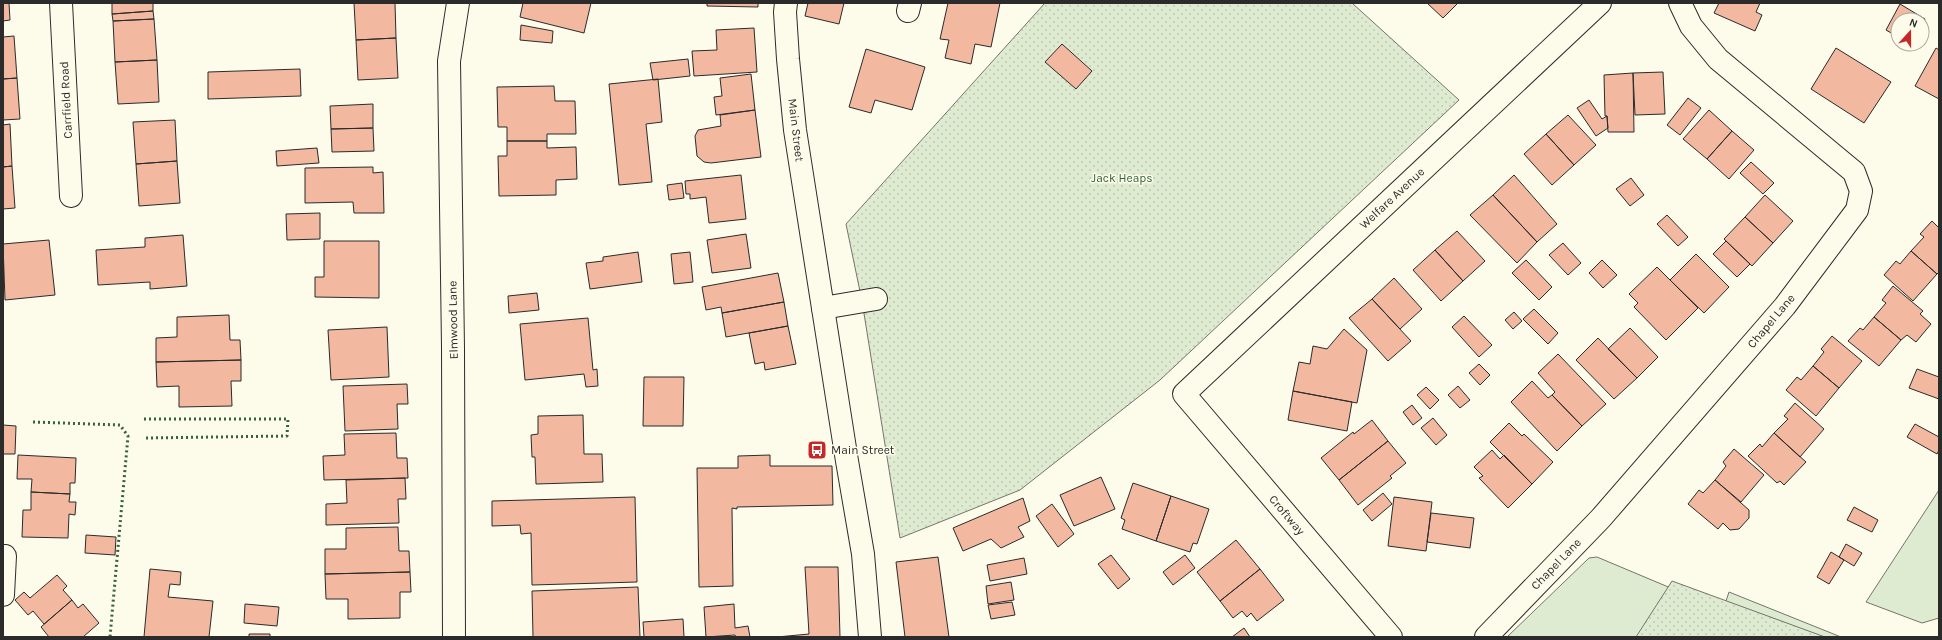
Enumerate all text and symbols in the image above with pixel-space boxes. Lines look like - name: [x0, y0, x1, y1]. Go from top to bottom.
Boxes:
- north arrow: [1890, 12, 1930, 52]
- text: N: [1907, 16, 1919, 31]
- street label: Carrfield Road: [57, 61, 75, 139]
- street label: Main Street: [785, 98, 807, 163]
- street label: Welfare Avenue: [1357, 164, 1427, 232]
- park label: Jack Heaps: [1091, 171, 1153, 185]
- street label: Elmwood Lane: [445, 281, 461, 359]
- street label: Chapel Lane: [1744, 291, 1798, 351]
- bus stop icon: Main Street: [806, 439, 828, 461]
- place label: Main Street: [831, 443, 895, 457]
- street label: Croftway: [1266, 492, 1308, 538]
- street label: Chapel Lane: [1528, 535, 1584, 593]

